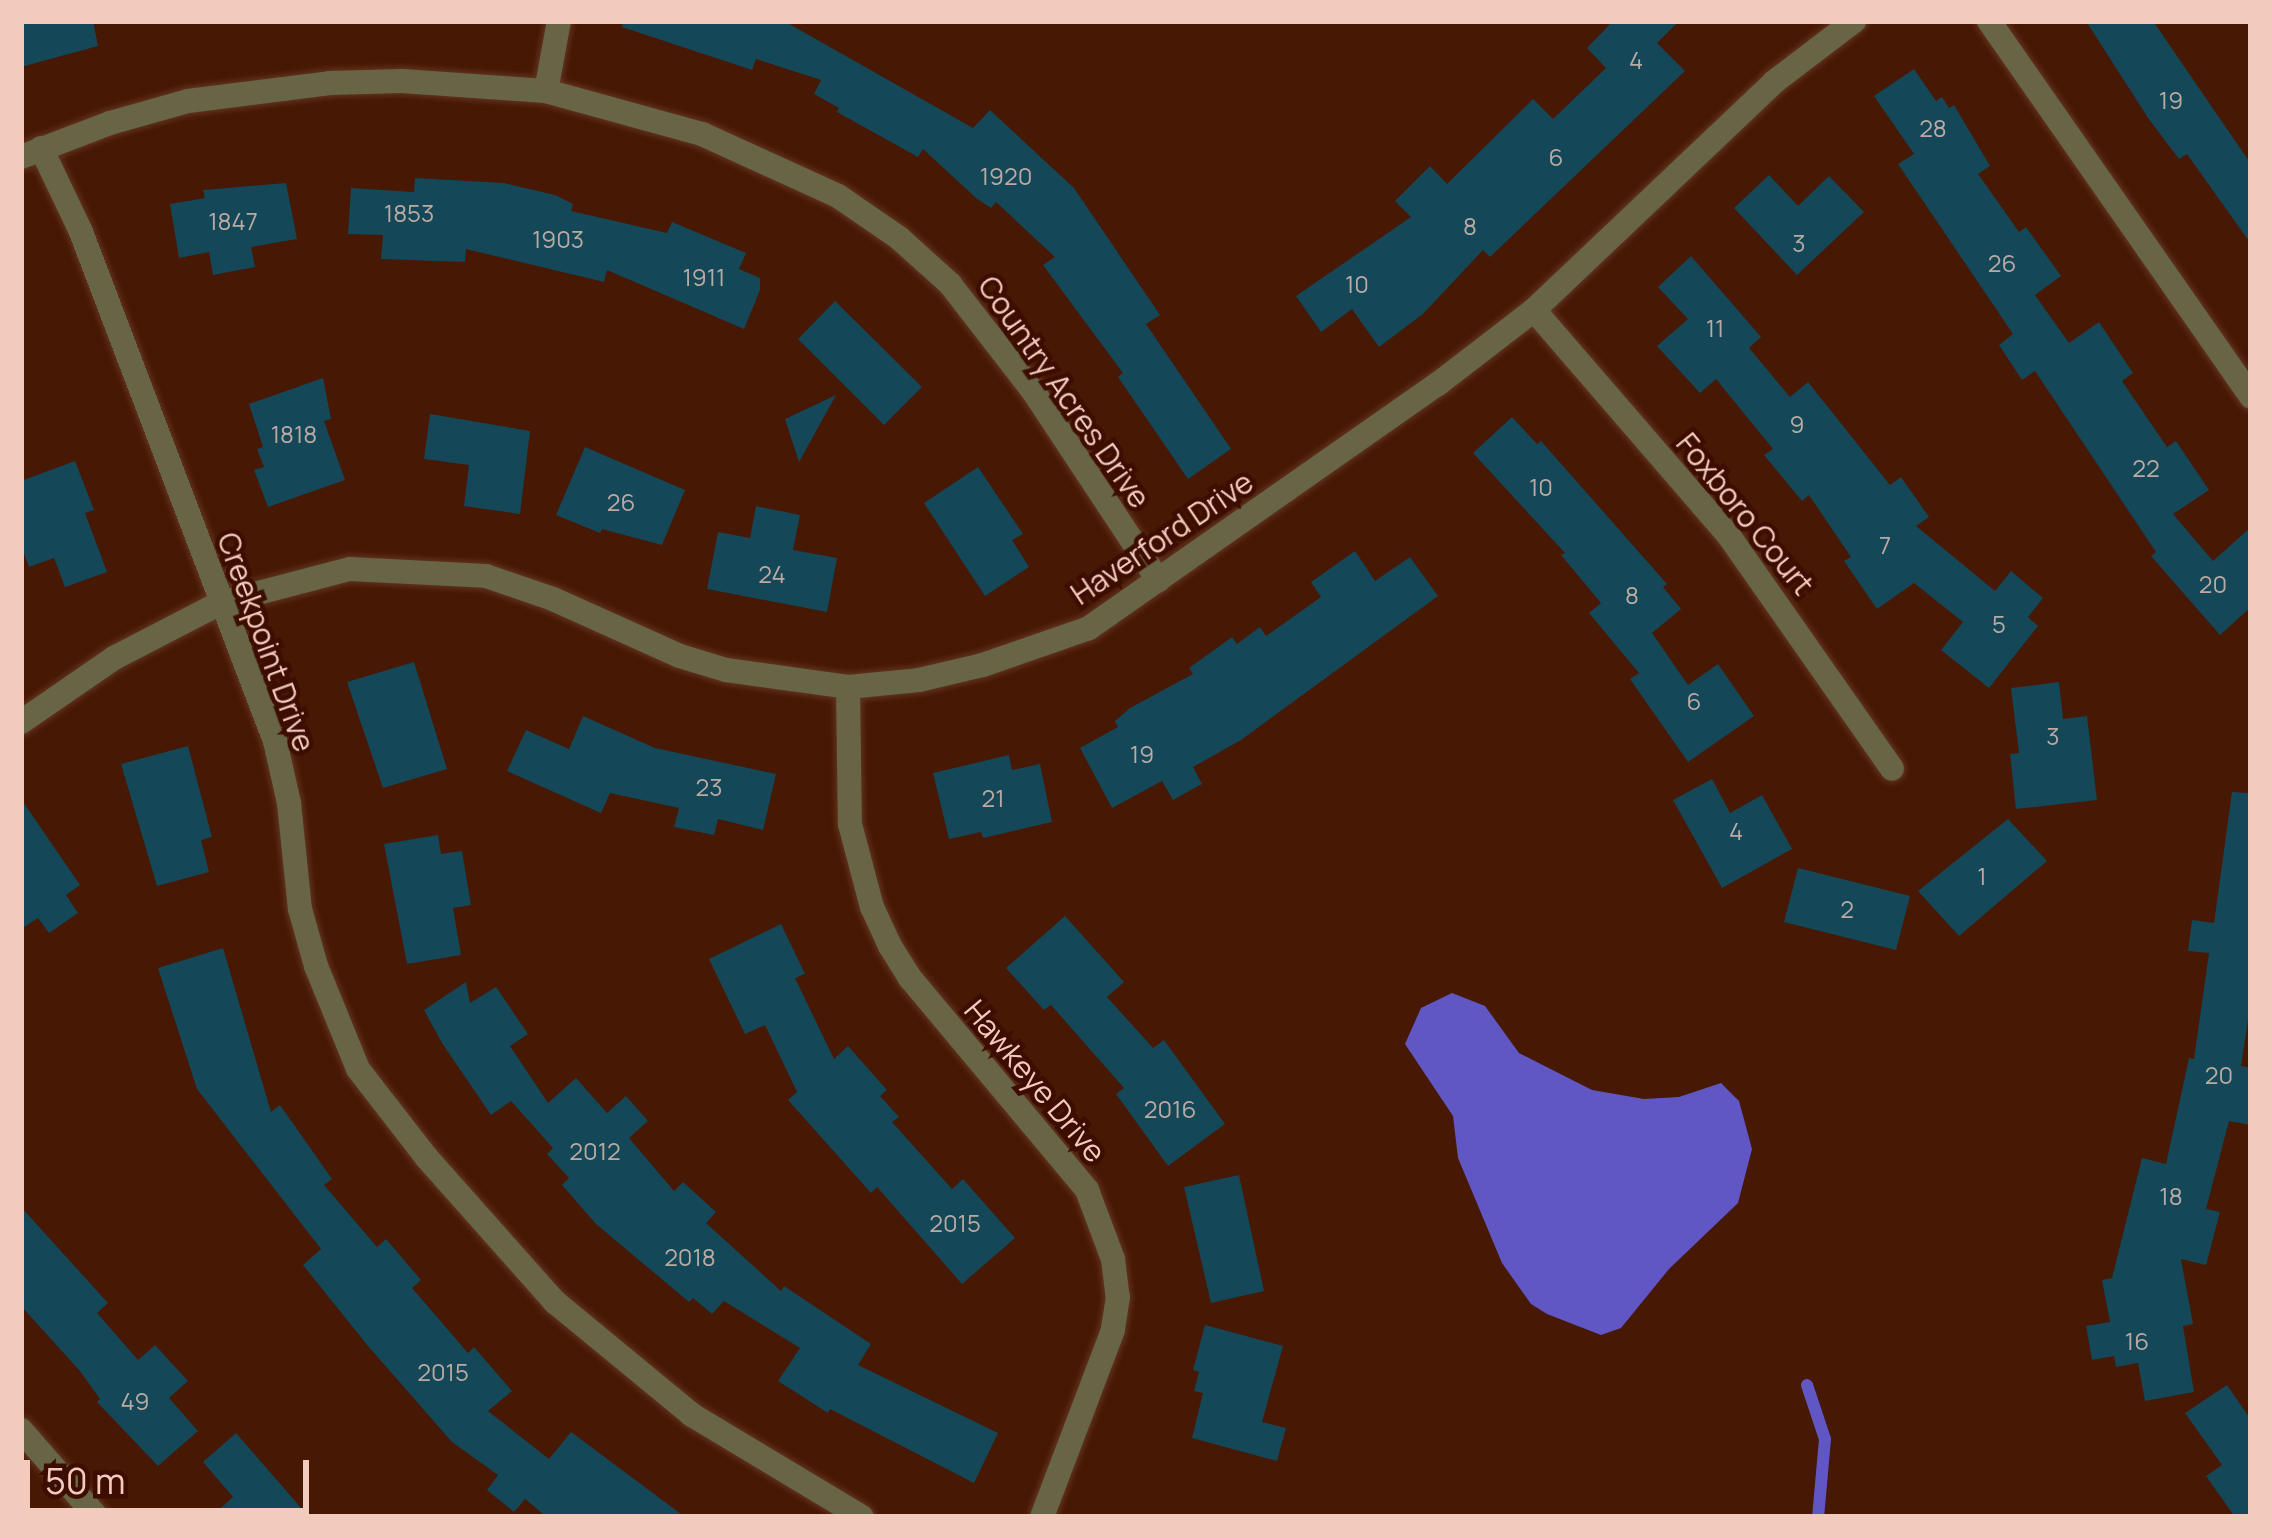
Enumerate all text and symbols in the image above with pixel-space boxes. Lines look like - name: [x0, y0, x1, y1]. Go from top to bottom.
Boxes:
- house number: 4: [1629, 46, 1643, 74]
- house number: 19: [2159, 86, 2183, 114]
- house number: 28: [1919, 114, 1947, 142]
- house number: 6: [1549, 143, 1563, 171]
- house number: 1920: [980, 162, 1032, 190]
- house number: 1853: [384, 199, 434, 227]
- house number: 1847: [208, 207, 258, 235]
- house number: 8: [1463, 212, 1477, 240]
- house number: 1903: [532, 225, 584, 253]
- house number: 3: [1792, 229, 1806, 257]
- house number: 26: [1988, 249, 2016, 277]
- house number: 1911: [683, 263, 725, 291]
- street label: Country Acres Drive: [970, 269, 1158, 515]
- house number: 10: [1345, 270, 1369, 298]
- house number: 11: [1706, 314, 1724, 342]
- house number: 9: [1790, 410, 1804, 438]
- house number: 1818: [271, 420, 317, 448]
- street label: Foxboro Court: [1669, 426, 1821, 602]
- house number: 22: [2132, 454, 2160, 482]
- street label: Haverford Drive: [1064, 464, 1260, 612]
- house number: 10: [1529, 473, 1553, 501]
- house number: 26: [607, 488, 635, 516]
- street label: Creekpoint Drive: [210, 528, 322, 756]
- house number: 7: [1879, 531, 1891, 559]
- house number: 24: [758, 560, 786, 588]
- house number: 20: [2199, 570, 2227, 598]
- house number: 8: [1625, 581, 1639, 609]
- house number: 5: [1992, 610, 2006, 638]
- house number: 6: [1687, 687, 1701, 715]
- house number: 3: [2046, 722, 2060, 750]
- house number: 19: [1130, 740, 1154, 768]
- house number: 23: [696, 773, 722, 801]
- house number: 21: [981, 784, 1005, 812]
- house number: 4: [1729, 817, 1743, 845]
- house number: 1: [1977, 862, 1987, 890]
- house number: 2: [1840, 895, 1854, 923]
- street label: Hawkeye Drive: [957, 993, 1113, 1169]
- house number: 20: [2205, 1061, 2233, 1089]
- house number: 2016: [1144, 1095, 1196, 1123]
- house number: 2012: [569, 1137, 621, 1165]
- house number: 18: [2159, 1182, 2183, 1210]
- house number: 2015: [929, 1209, 981, 1237]
- house number: 2018: [664, 1243, 716, 1271]
- house number: 16: [2125, 1327, 2149, 1355]
- house number: 2015: [417, 1358, 469, 1386]
- house number: 49: [121, 1387, 149, 1415]
- scale bar: [30, 1436, 315, 1510]
- text: 50 m: [45, 1456, 125, 1505]

